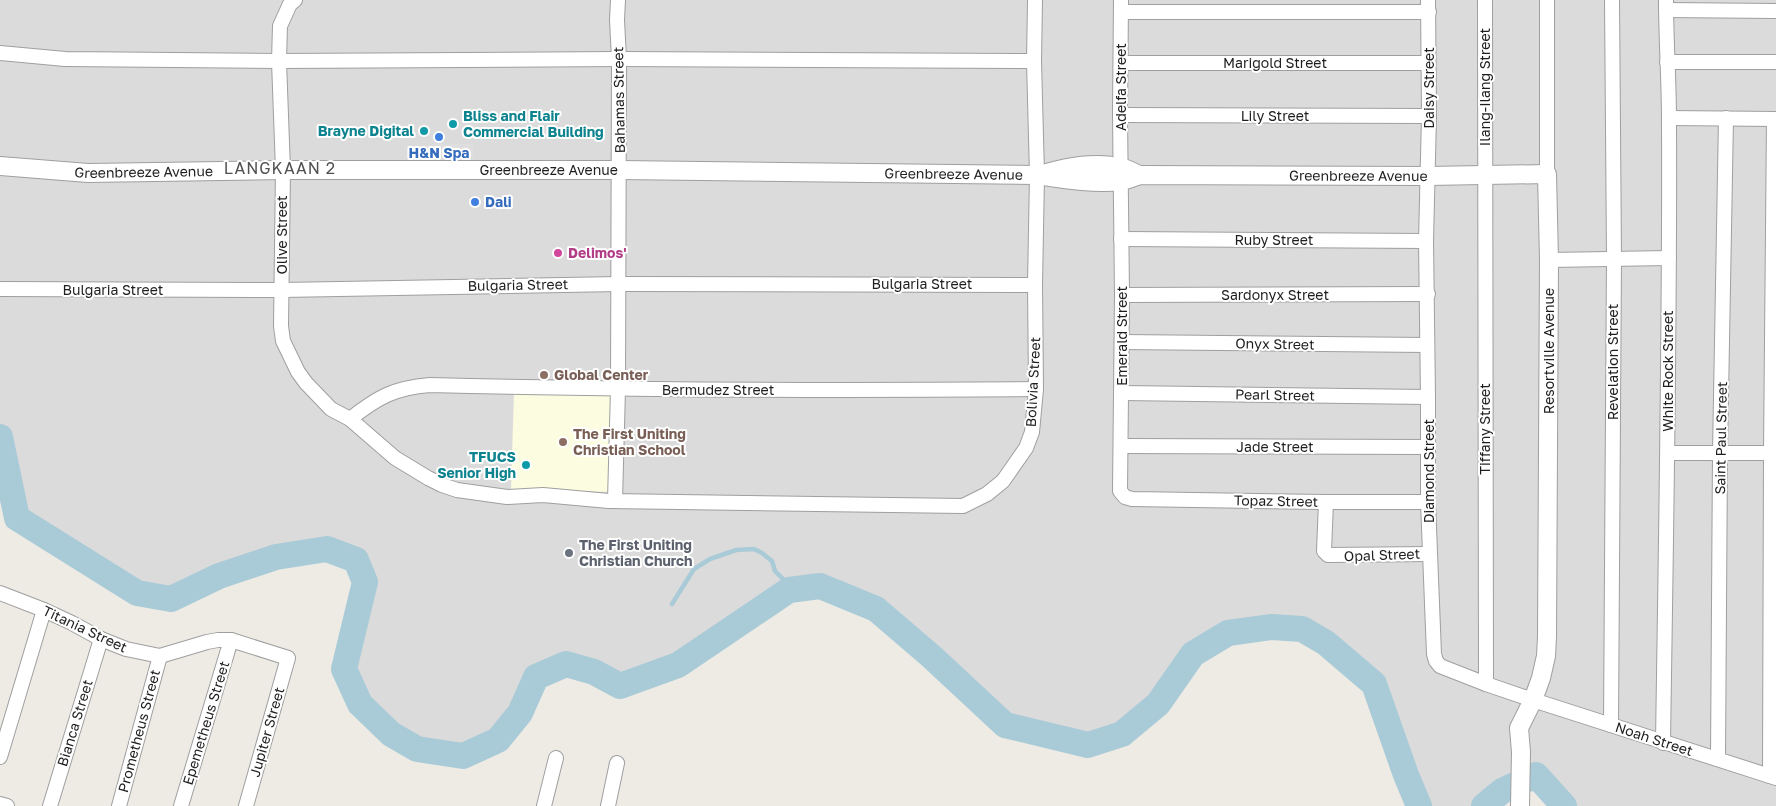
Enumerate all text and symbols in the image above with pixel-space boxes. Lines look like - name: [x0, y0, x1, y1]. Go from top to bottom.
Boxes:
- street label: Ilang-Ilang Street: [1476, 28, 1493, 146]
- street label: Adelfa Street: [1112, 43, 1129, 131]
- street label: Bahamas Street: [609, 47, 628, 153]
- street label: Daisy Street: [1420, 47, 1437, 129]
- street label: Marigold Street: [1223, 54, 1327, 71]
- place label: Bliss and Flair Commercial Building: [463, 107, 604, 140]
- street label: Lily Street: [1241, 107, 1309, 124]
- marker: Bliss and Flair Commercial Building: [447, 118, 459, 130]
- place label: Brayne Digital: [318, 122, 414, 139]
- marker: Brayne Digital: [418, 125, 430, 137]
- marker: H&N Spa: [433, 131, 445, 143]
- place label: H&N Spa: [409, 144, 469, 161]
- district label: LANGKAAN 2: [224, 158, 336, 178]
- street label: Greenbreeze Avenue: [479, 161, 618, 178]
- street label: Greenbreeze Avenue: [74, 162, 213, 181]
- street label: Greenbreeze Avenue: [884, 164, 1023, 183]
- street label: Greenbreeze Avenue: [1289, 167, 1428, 184]
- place label: Dali: [485, 193, 512, 210]
- street label: Olive Street: [273, 195, 290, 275]
- marker: Dali: [469, 196, 481, 208]
- street label: Ruby Street: [1235, 231, 1313, 248]
- place label: Delimos': [568, 244, 627, 261]
- marker: Delimos': [552, 247, 564, 259]
- street label: Bulgaria Street: [467, 275, 569, 294]
- street label: Bulgaria Street: [872, 275, 972, 292]
- street label: Bulgaria Street: [63, 281, 163, 298]
- street label: Emerald Street: [1113, 286, 1130, 386]
- street label: Sardonyx Street: [1221, 286, 1329, 303]
- street label: Resortville Avenue: [1540, 288, 1557, 414]
- street label: Revelation Street: [1604, 304, 1621, 420]
- street label: White Rock Street: [1659, 310, 1676, 432]
- street label: Onyx Street: [1235, 334, 1315, 353]
- street label: Bolivia Street: [1022, 336, 1043, 428]
- place label: Global Center: [554, 366, 649, 383]
- marker: Global Center: [538, 369, 550, 381]
- street label: Bermudez Street: [662, 381, 774, 398]
- street label: Saint Paul Street: [1711, 381, 1730, 495]
- street label: Tiffany Street: [1476, 383, 1493, 475]
- street label: Pearl Street: [1235, 385, 1315, 404]
- street label: Diamond Street: [1420, 419, 1437, 523]
- place label: The First Uniting Christian School: [573, 425, 686, 458]
- marker: The First Uniting Christian School: [557, 436, 569, 448]
- street label: Jade Street: [1236, 438, 1314, 455]
- place label: TFUCS Senior High: [437, 448, 516, 481]
- marker: TFUCS Senior High: [520, 459, 532, 471]
- street label: Topaz Street: [1234, 491, 1318, 510]
- place label: The First Uniting Christian Church: [579, 536, 693, 569]
- street label: Opal Street: [1344, 545, 1420, 564]
- marker: The First Uniting Christian Church: [563, 547, 575, 559]
- street label: Titania Street: [40, 602, 130, 656]
- street label: Epemetheus Street: [179, 659, 233, 787]
- street label: Prometheus Street: [114, 668, 163, 794]
- street label: Bianca Street: [53, 677, 96, 768]
- street label: Jupiter Street: [246, 685, 287, 779]
- street label: Noah Street: [1613, 718, 1695, 759]

